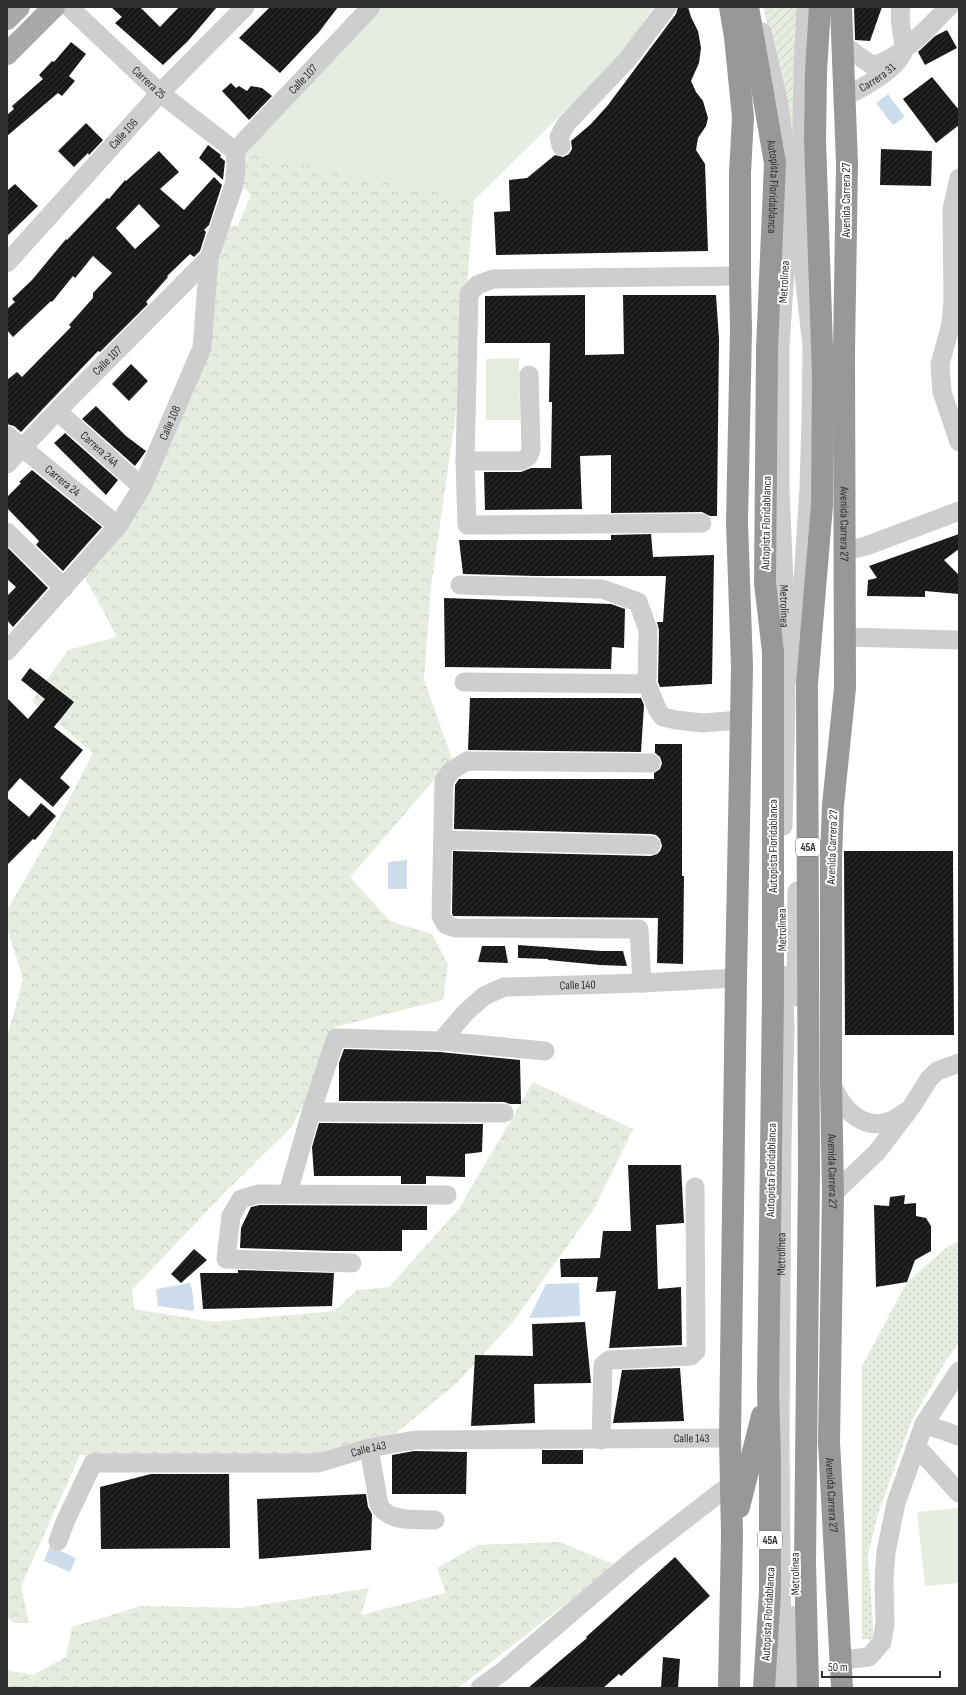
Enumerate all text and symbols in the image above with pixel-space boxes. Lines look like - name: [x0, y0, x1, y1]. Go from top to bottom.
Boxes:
- street label: Carrera 31: [857, 60, 900, 96]
- street label: Calle 107: [286, 61, 321, 98]
- street label: Carrera 25: [128, 63, 169, 103]
- street label: Calle 106: [106, 115, 141, 153]
- street label: Autopista Floridablanca: [763, 138, 782, 234]
- street label: Avenida Carrera 27: [839, 163, 854, 238]
- street label: Metrolínea: [776, 260, 793, 304]
- street label: Calle 107: [90, 343, 126, 379]
- street label: Calle 108: [156, 403, 184, 443]
- street label: Carrera 24A: [77, 428, 122, 471]
- street label: Carrera 24: [42, 462, 83, 500]
- street label: Autopista Floridablanca: [758, 476, 775, 571]
- street label: Avenida Carrera 27: [836, 485, 852, 561]
- street label: Metrolínea: [776, 585, 792, 628]
- street label: Autopista Floridablanca: [766, 799, 781, 894]
- street label: Avenida Carrera 27: [824, 809, 841, 886]
- road number: 45A: [796, 838, 820, 856]
- street label: Metrolínea: [775, 908, 790, 952]
- street label: Calle 140: [559, 977, 596, 993]
- street label: Autopista Floridablanca: [763, 1123, 780, 1218]
- street label: Avenida Carrera 27: [824, 1133, 840, 1209]
- street label: Metrolínea: [774, 1232, 789, 1276]
- street label: Calle 143: [674, 1431, 710, 1446]
- street label: Calle 143: [349, 1438, 387, 1461]
- street label: Avenida Carrera 27: [822, 1456, 841, 1533]
- road number: 45A: [758, 1531, 782, 1549]
- street label: Metrolínea: [788, 1552, 803, 1596]
- street label: Autopista Floridablanca: [759, 1567, 778, 1662]
- scale bar: [822, 1653, 940, 1679]
- text: 50 m: [828, 1660, 848, 1675]

